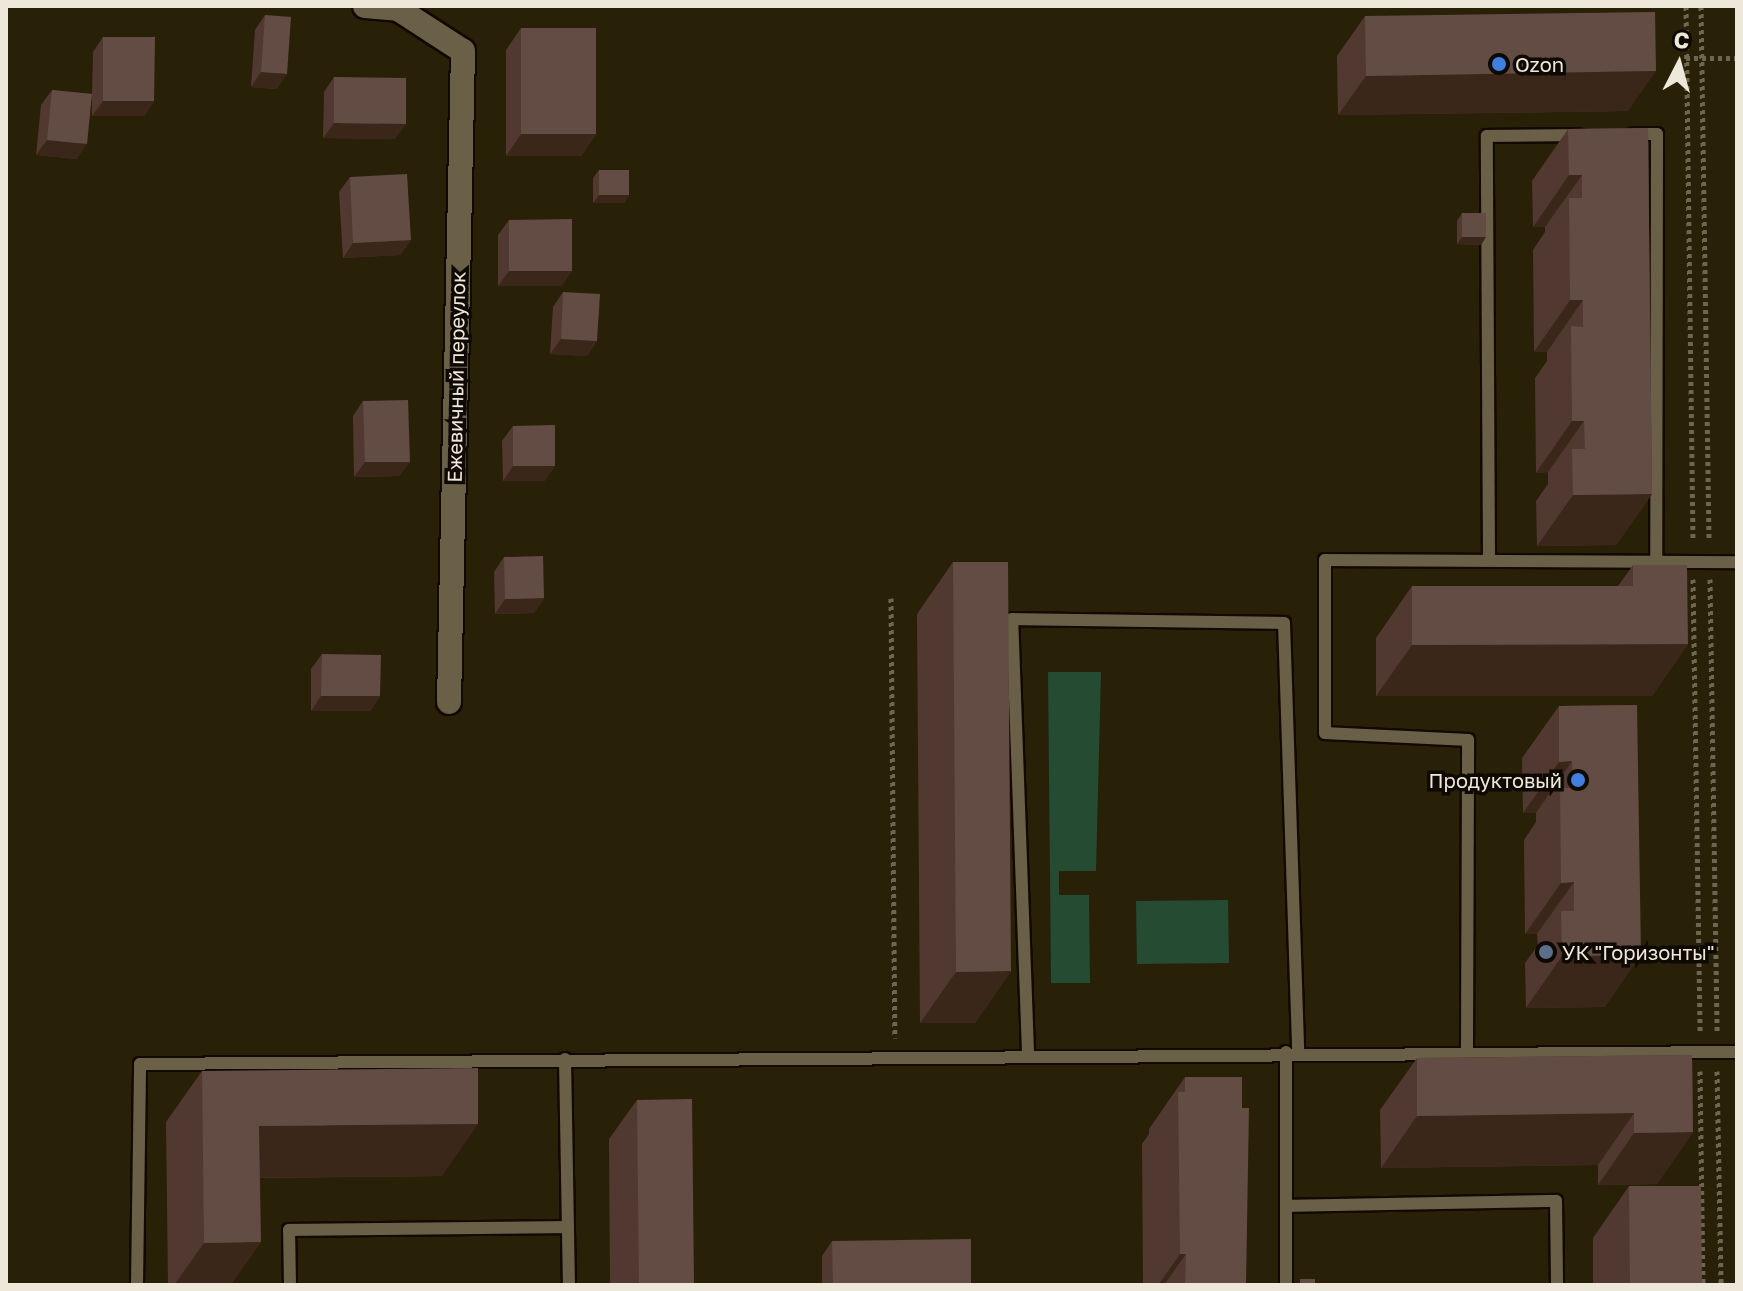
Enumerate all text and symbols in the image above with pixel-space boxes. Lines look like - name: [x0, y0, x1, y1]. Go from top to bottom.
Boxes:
- north arrow: [1639, 24, 1719, 104]
- text: С: [1672, 25, 1691, 54]
- place label: Ozon: [1515, 52, 1564, 76]
- marker: Ozon: [1490, 55, 1508, 73]
- street label: Ежевичный переулок: [442, 271, 470, 483]
- place label: Продуктовый: [1429, 768, 1562, 792]
- marker: Продуктовый: [1569, 771, 1587, 789]
- place label: УК "Горизонты": [1562, 940, 1715, 964]
- marker: УК "Горизонты": [1537, 943, 1555, 961]

